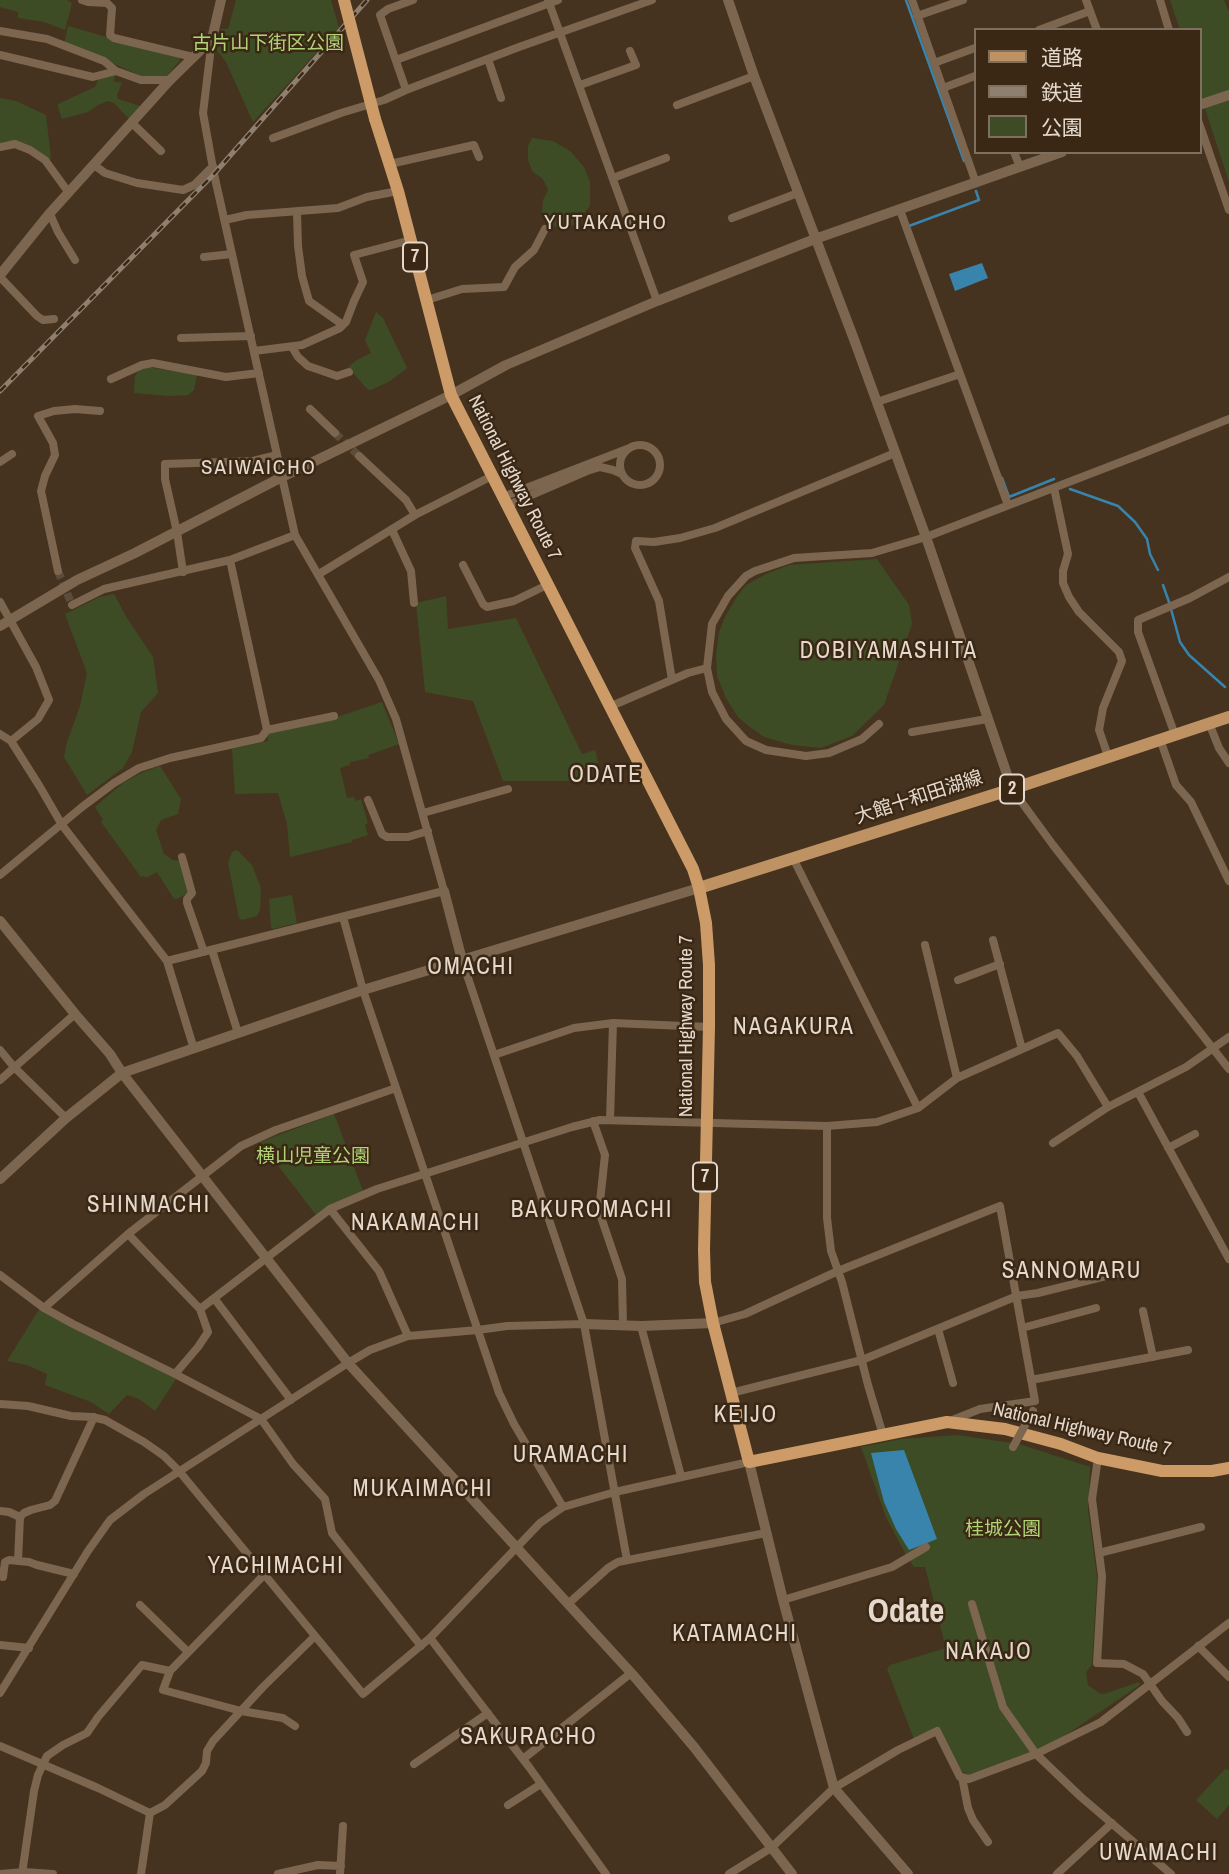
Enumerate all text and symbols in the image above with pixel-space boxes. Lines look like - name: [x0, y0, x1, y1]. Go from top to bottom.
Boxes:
- legend: [974, 28, 1201, 154]
- park label: 古片山下街区公園: [192, 33, 344, 55]
- text: 道路: [1041, 43, 1083, 72]
- text: 鉄道: [1041, 78, 1083, 107]
- text: 公園: [1041, 113, 1083, 142]
- district label: YUTAKACHO: [545, 210, 667, 236]
- road number: 7: [403, 243, 427, 272]
- street label: National Highway Route 7: [463, 392, 565, 564]
- district label: SAIWAICHO: [202, 455, 316, 481]
- district label: DOBIYAMASHITA: [801, 638, 977, 666]
- district label: ODATE: [570, 762, 642, 790]
- street label: 大館十和田湖線: [852, 767, 986, 829]
- road number: 2: [1000, 774, 1024, 804]
- street label: National Highway Route 7: [676, 935, 698, 1117]
- district label: OMACHI: [428, 954, 514, 982]
- district label: NAGAKURA: [734, 1014, 854, 1042]
- park label: 横山児童公園: [256, 1146, 370, 1168]
- road number: 7: [693, 1162, 717, 1192]
- district label: SHINMACHI: [88, 1192, 210, 1220]
- district label: BAKUROMACHI: [512, 1197, 672, 1225]
- district label: NAKAMACHI: [352, 1210, 480, 1238]
- district label: SANNOMARU: [1003, 1258, 1141, 1286]
- street label: National Highway Route 7: [991, 1398, 1173, 1462]
- district label: KEIJO: [714, 1402, 778, 1430]
- district label: URAMACHI: [514, 1442, 628, 1470]
- district label: MUKAIMACHI: [354, 1476, 492, 1504]
- park label: 桂城公園: [965, 1519, 1041, 1541]
- district label: YACHIMACHI: [209, 1553, 343, 1581]
- district label: Odate: [868, 1593, 944, 1633]
- district label: KATAMACHI: [673, 1621, 797, 1649]
- district label: NAKAJO: [946, 1639, 1032, 1667]
- district label: SAKURACHO: [461, 1724, 597, 1752]
- district label: UWAMACHI: [1100, 1840, 1218, 1868]

